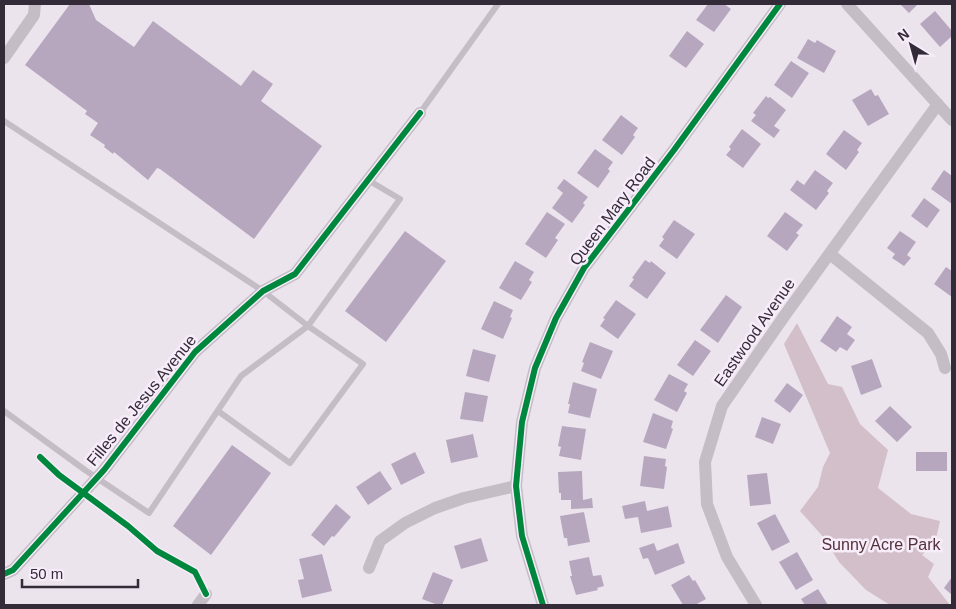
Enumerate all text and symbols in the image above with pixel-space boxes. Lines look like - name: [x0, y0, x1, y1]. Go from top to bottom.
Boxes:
- north arrow: [886, 20, 936, 70]
- text: N: [894, 25, 912, 44]
- street label: Queen Mary Road: [566, 154, 659, 269]
- street label: Eastwood Avenue: [711, 275, 798, 390]
- street label: Filles de Jesus Avenue: [83, 331, 199, 469]
- park label: Sunny Acre Park: [821, 536, 942, 553]
- scale bar: [22, 556, 139, 588]
- text: 50 m: [30, 565, 63, 582]

